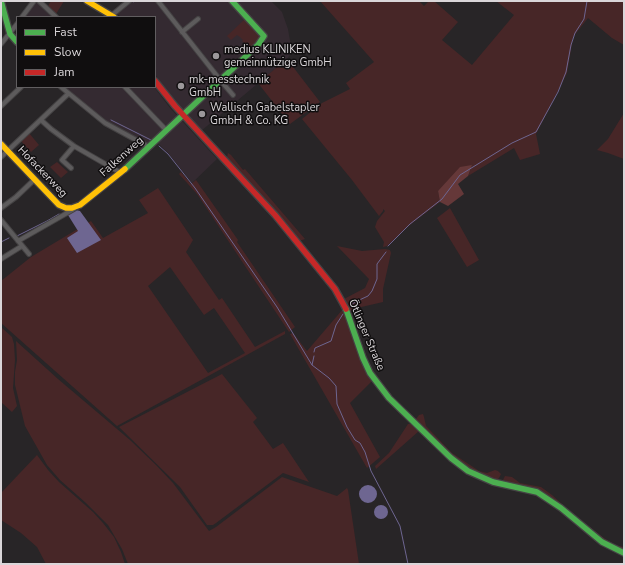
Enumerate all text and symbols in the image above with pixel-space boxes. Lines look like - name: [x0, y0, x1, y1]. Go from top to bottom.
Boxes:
- legend: [16, 16, 156, 88]
- text: Fast: [54, 24, 77, 40]
- place label: medius KLINIKEN gemeinnützige GmbH: [224, 43, 332, 69]
- text: Slow: [54, 44, 82, 60]
- marker: medius KLINIKEN gemeinnützige GmbH: [211, 51, 221, 61]
- text: Jam: [54, 64, 75, 80]
- place label: mk-messtechnik GmbH: [189, 73, 269, 99]
- marker: mk-messtechnik GmbH: [176, 81, 186, 91]
- place label: Wallisch Gabelstapler GmbH & Co. KG: [210, 101, 319, 127]
- marker: Wallisch Gabelstapler GmbH & Co. KG: [197, 109, 207, 119]
- street label: Falkenweg: [98, 134, 146, 180]
- street label: Hofackerweg: [14, 144, 70, 200]
- street label: Ötlinger Straße: [345, 297, 387, 373]

